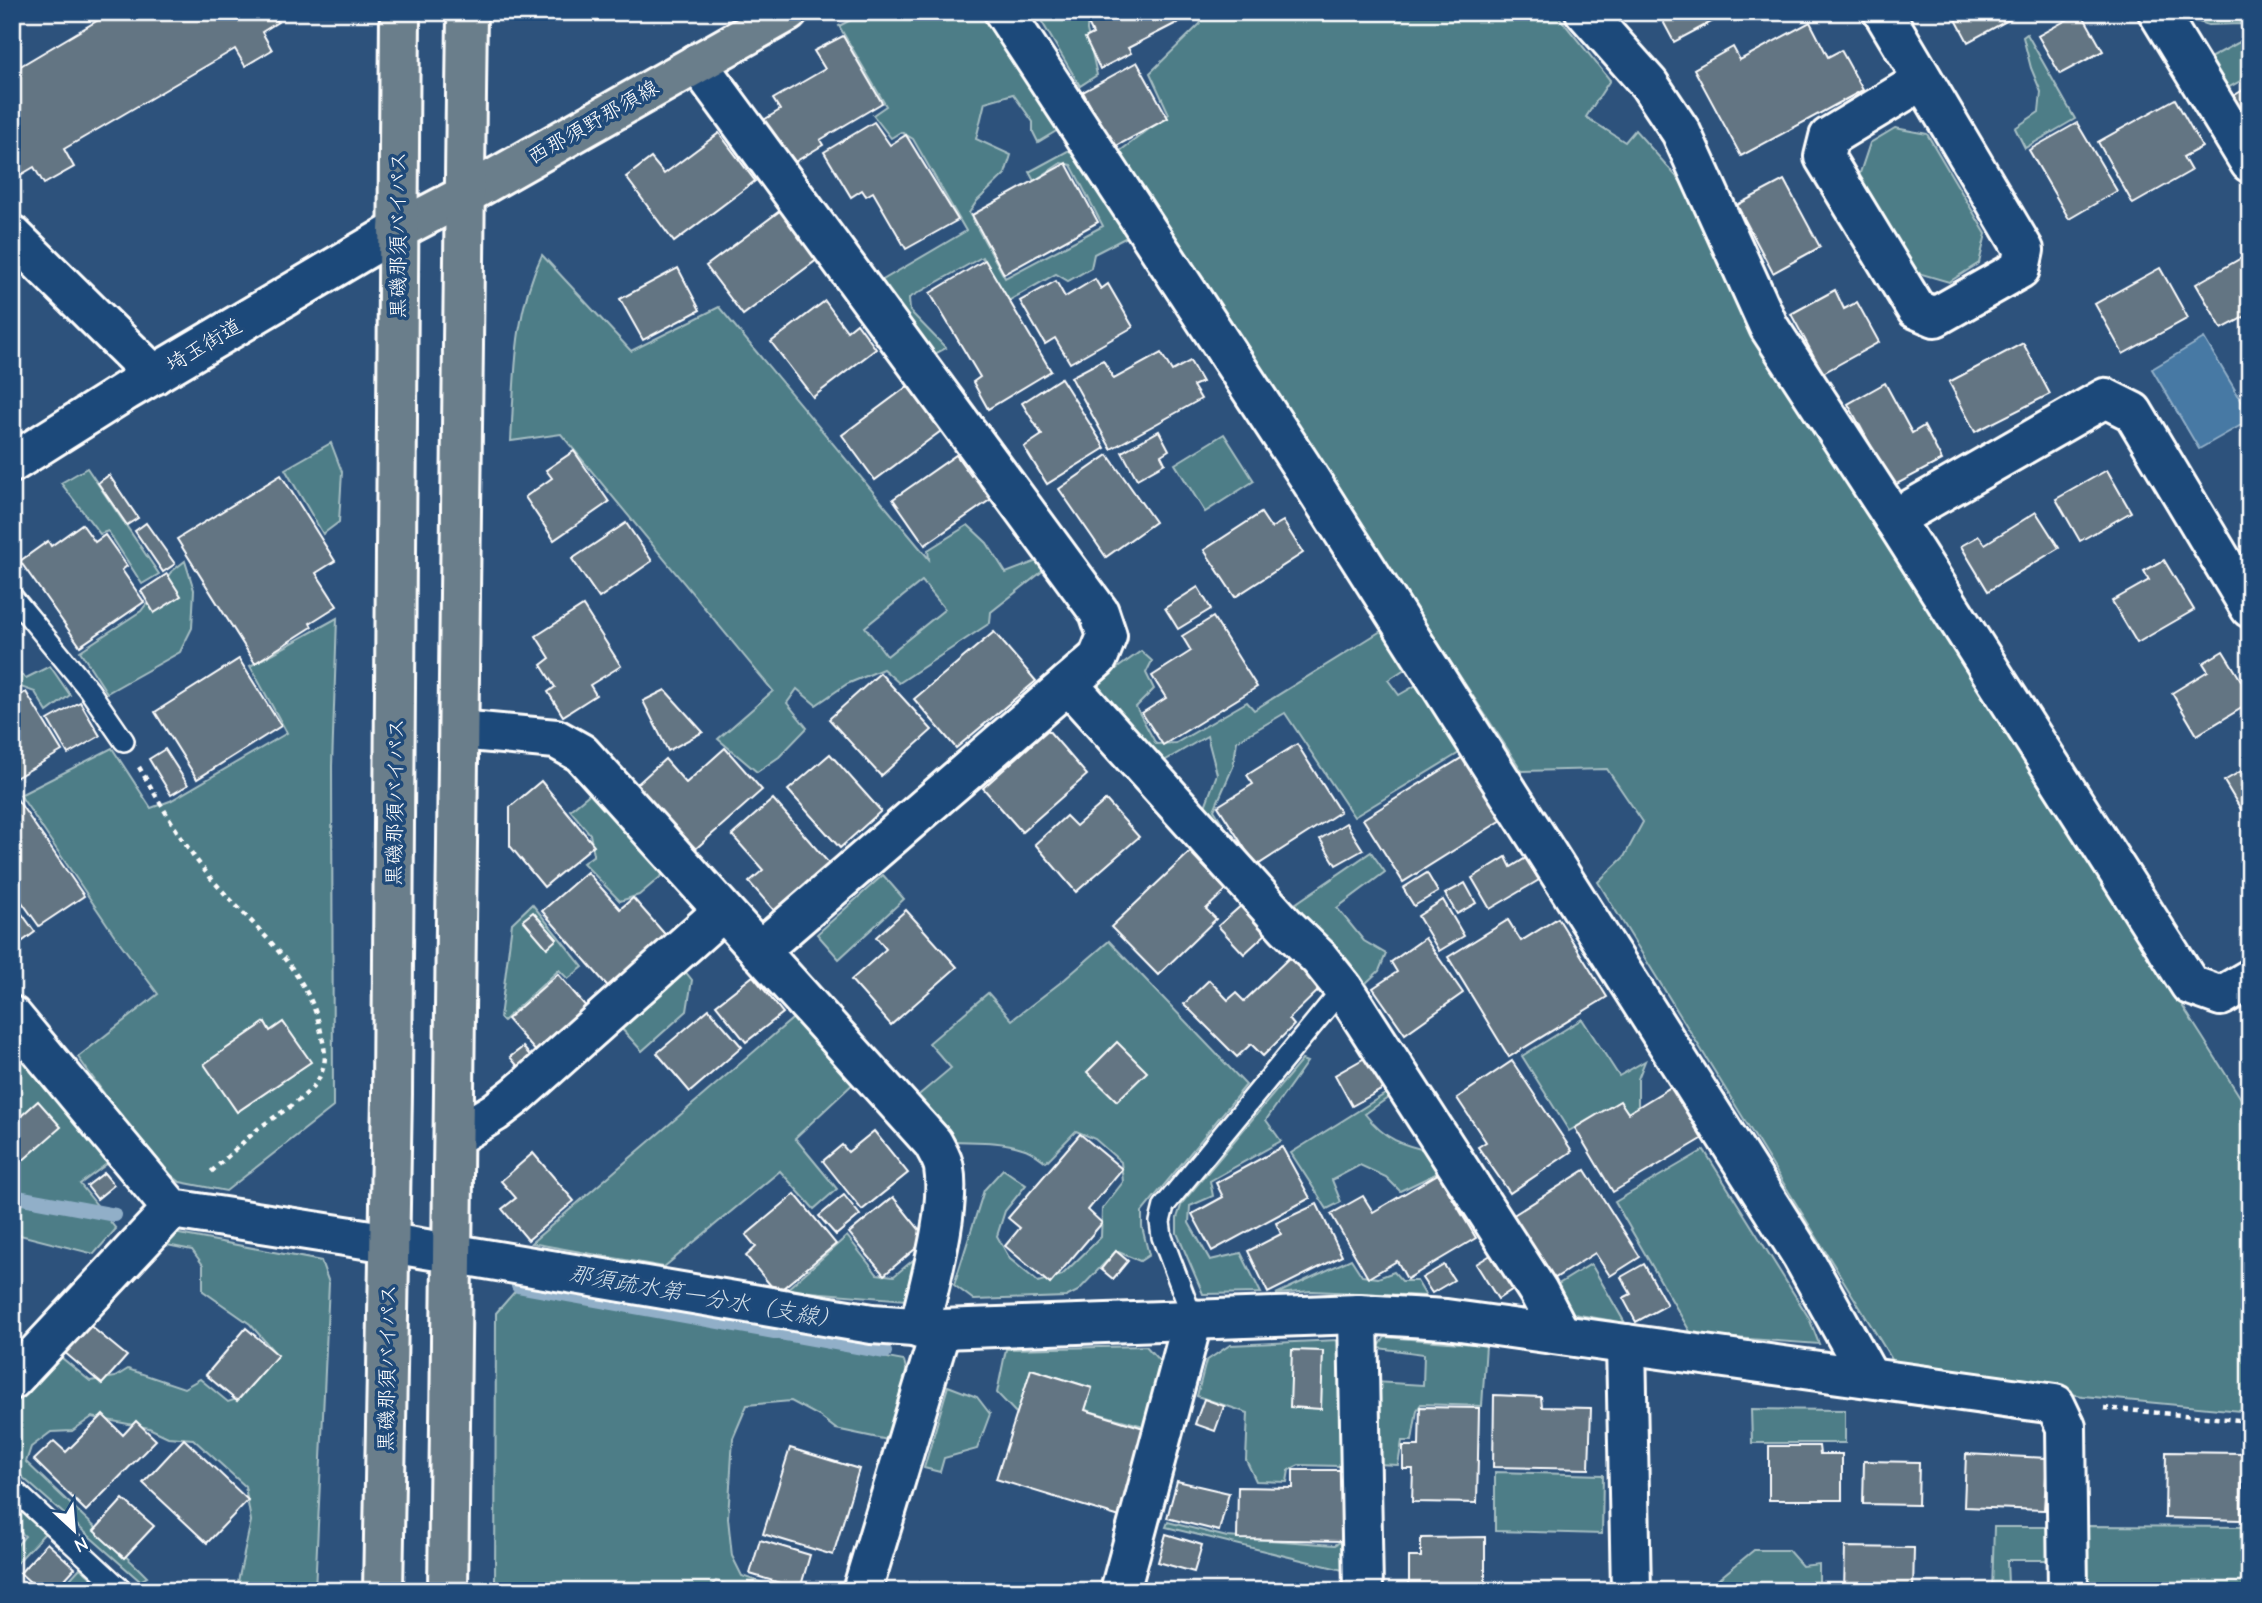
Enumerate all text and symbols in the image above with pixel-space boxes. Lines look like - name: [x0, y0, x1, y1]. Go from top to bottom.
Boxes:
- street label: 西那須野那須線: [523, 75, 663, 169]
- street label: 黒磯那須バイパス: [386, 151, 410, 319]
- street label: 埼玉街道: [162, 313, 246, 377]
- street label: 黒磯那須バイパス: [382, 718, 408, 886]
- water label: 那須疏水第一分水（支線）: [567, 1260, 843, 1334]
- street label: 黒磯那須バイパス: [374, 1284, 400, 1452]
- north arrow: [38, 1494, 108, 1564]
- text: N: [71, 1532, 91, 1557]

